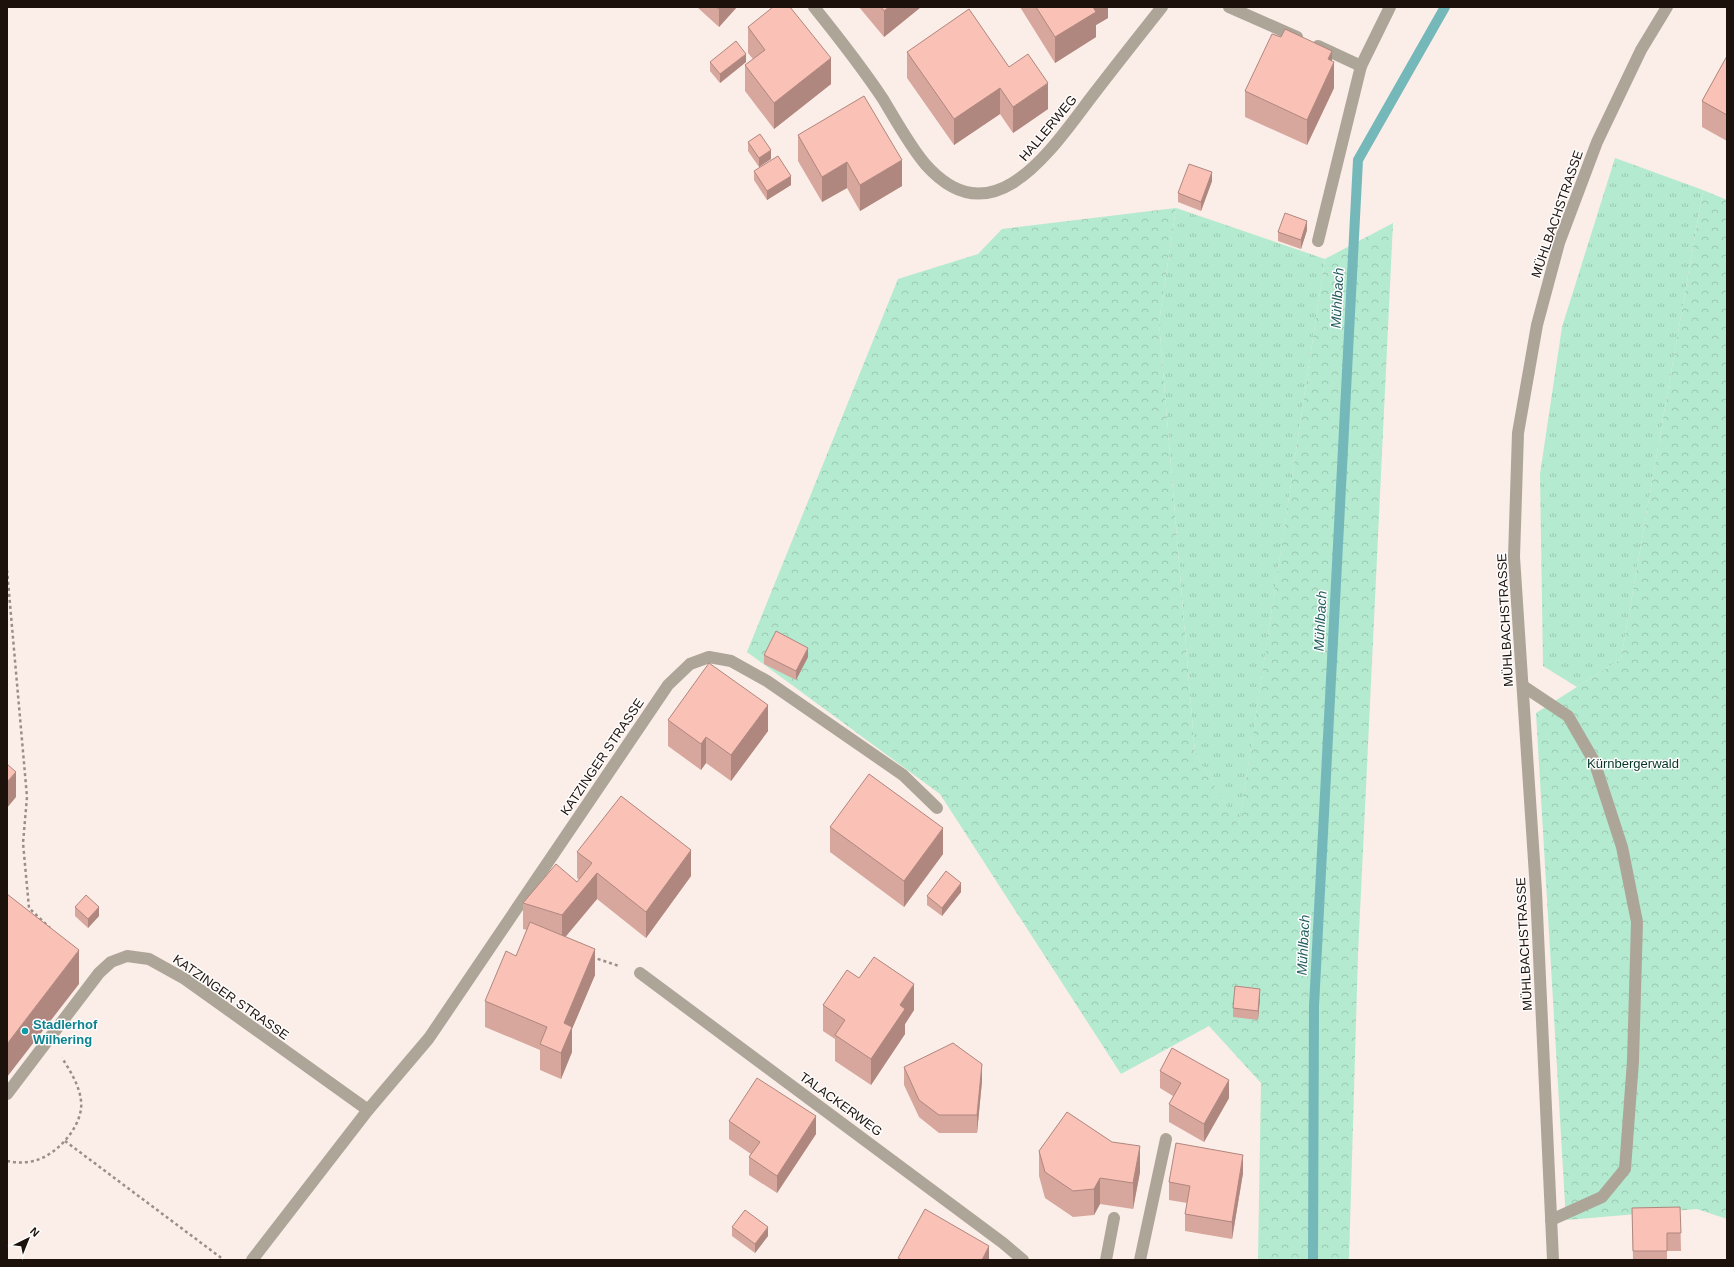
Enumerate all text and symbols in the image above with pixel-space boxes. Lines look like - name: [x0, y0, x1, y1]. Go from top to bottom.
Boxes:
- street label: HALLERWEG: [1016, 92, 1080, 164]
- street label: MÜHLBACHSTRASSE: [1528, 148, 1586, 280]
- water label: Mühlbach: [1327, 267, 1347, 329]
- street label: MÜHLBACHSTRASSE: [1494, 553, 1516, 687]
- water label: Mühlbach: [1310, 590, 1330, 652]
- street label: KATZINGER STRASSE: [557, 695, 647, 818]
- park label: Kürnbergerwald: [1587, 756, 1679, 771]
- street label: MÜHLBACHSTRASSE: [1513, 877, 1535, 1011]
- water label: Mühlbach: [1293, 914, 1313, 976]
- street label: KATZINGER STRASSE: [170, 951, 292, 1043]
- place label: Stadlerhof Wilhering: [33, 1017, 98, 1047]
- marker: Stadlerhof Wilhering: [20, 1026, 30, 1036]
- street label: TALACKERWEG: [797, 1069, 885, 1139]
- north arrow: [8, 1219, 48, 1259]
- text: N: [28, 1225, 42, 1239]

